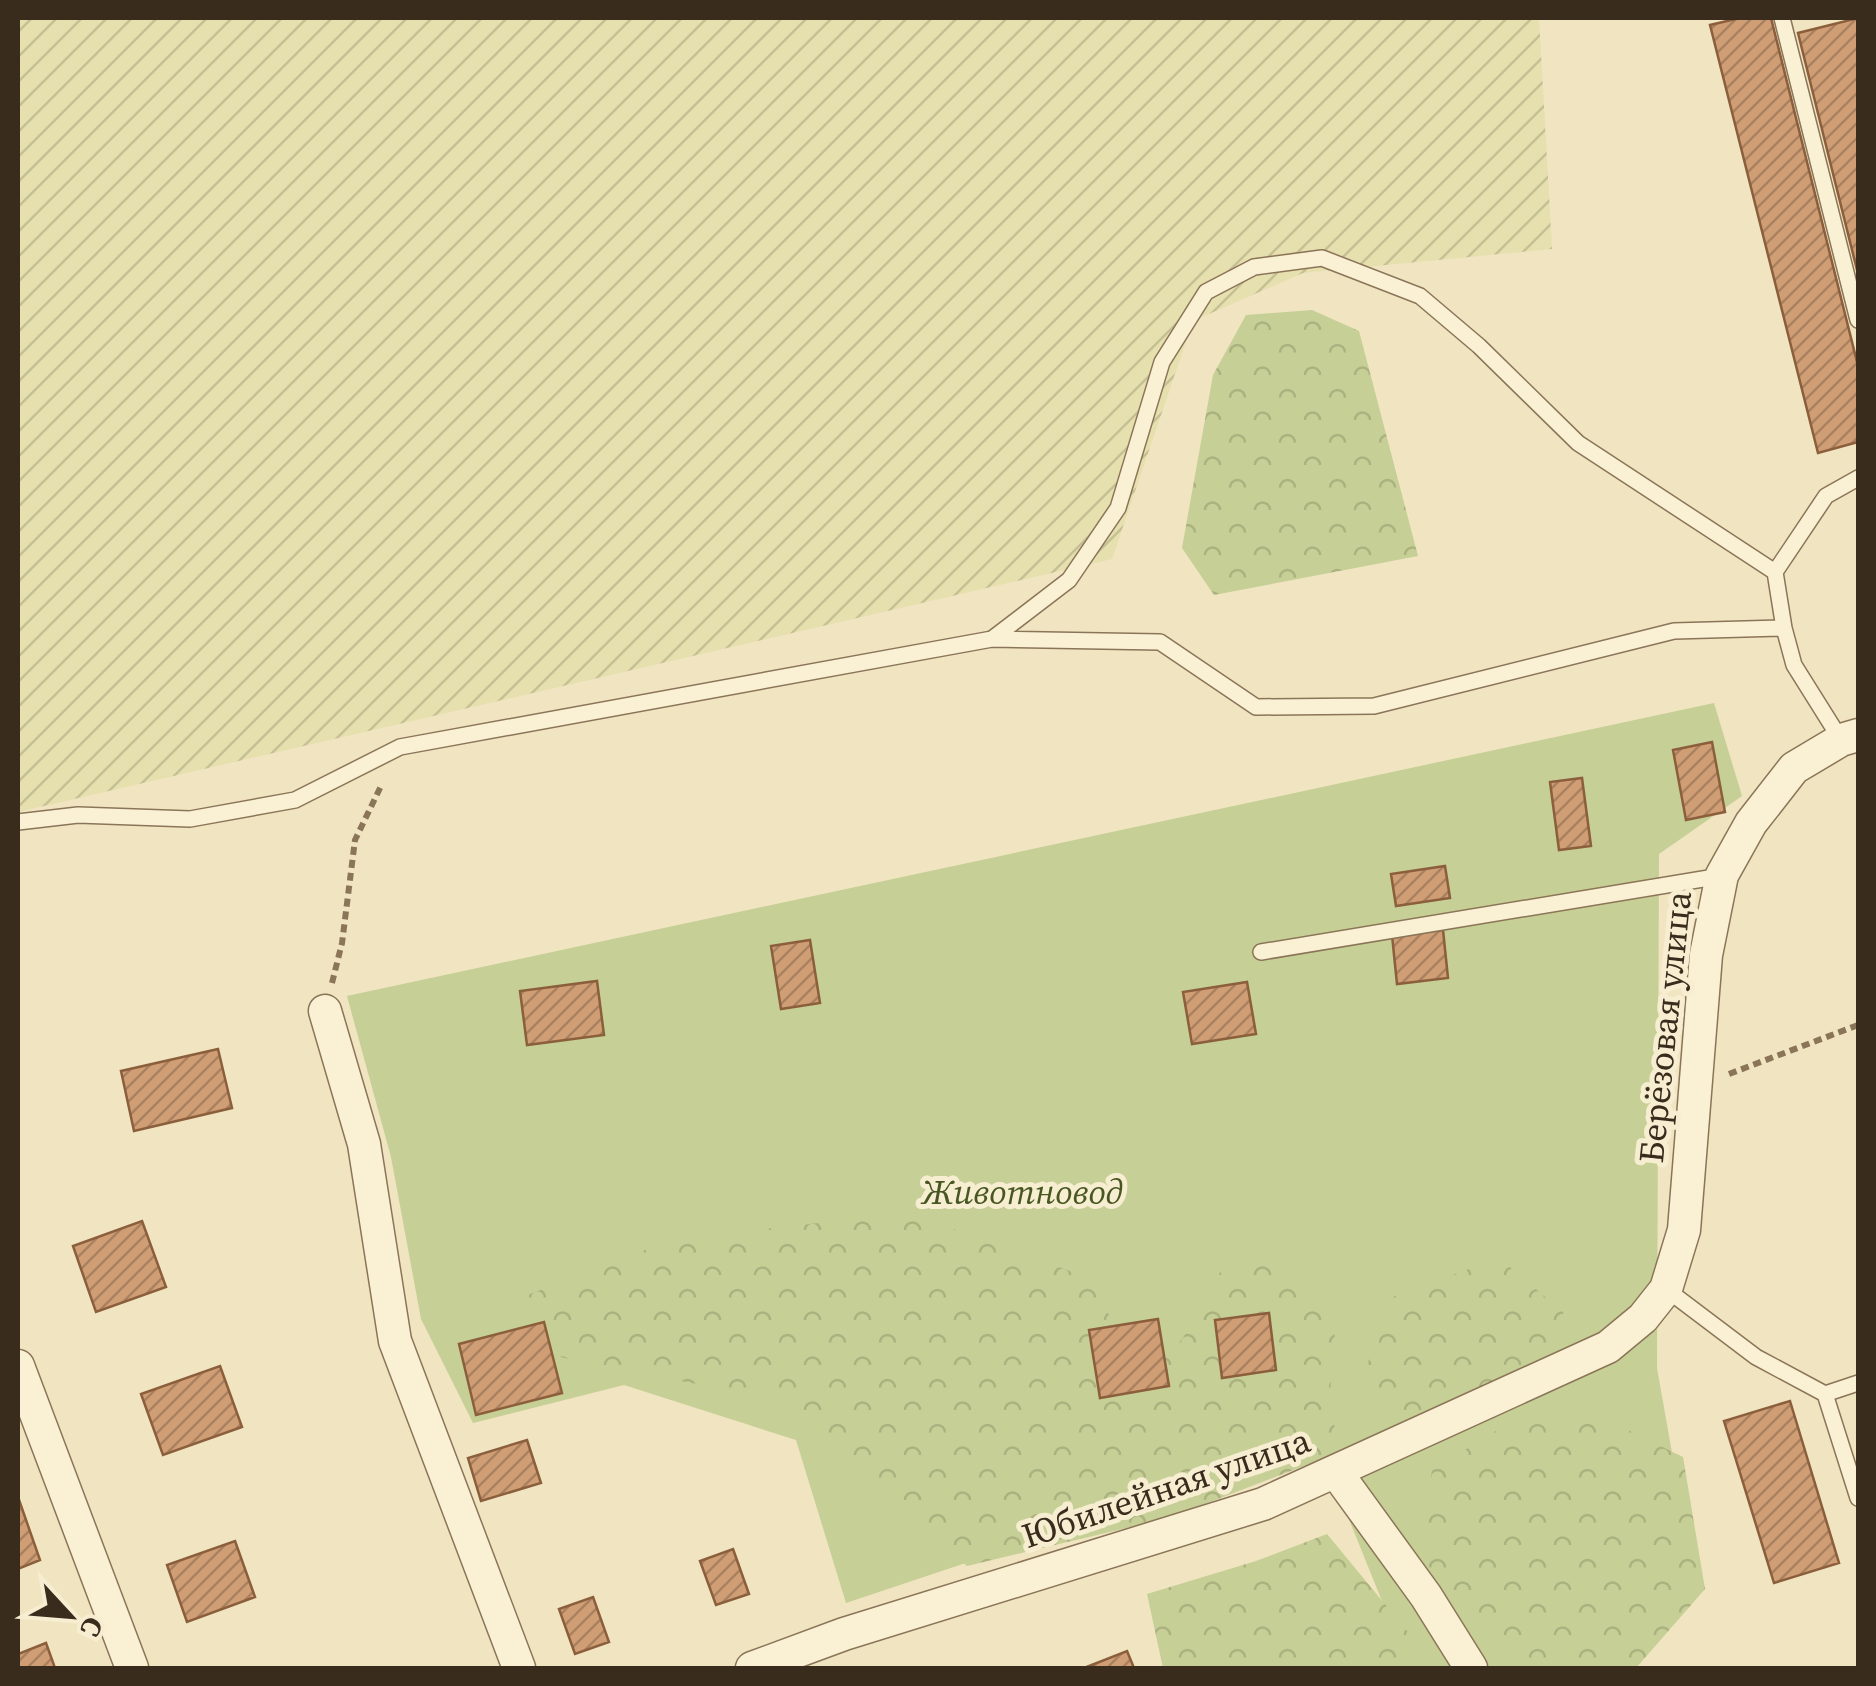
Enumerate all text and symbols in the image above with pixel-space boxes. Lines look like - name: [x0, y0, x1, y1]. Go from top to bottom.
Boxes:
- street label: Берёзовая улица: [1627, 889, 1703, 1165]
- park label: Животновод: [920, 1168, 1123, 1216]
- street label: Юбилейная улица: [1016, 1416, 1317, 1560]
- north arrow: [20, 1566, 120, 1666]
- text: С: [72, 1611, 113, 1643]

